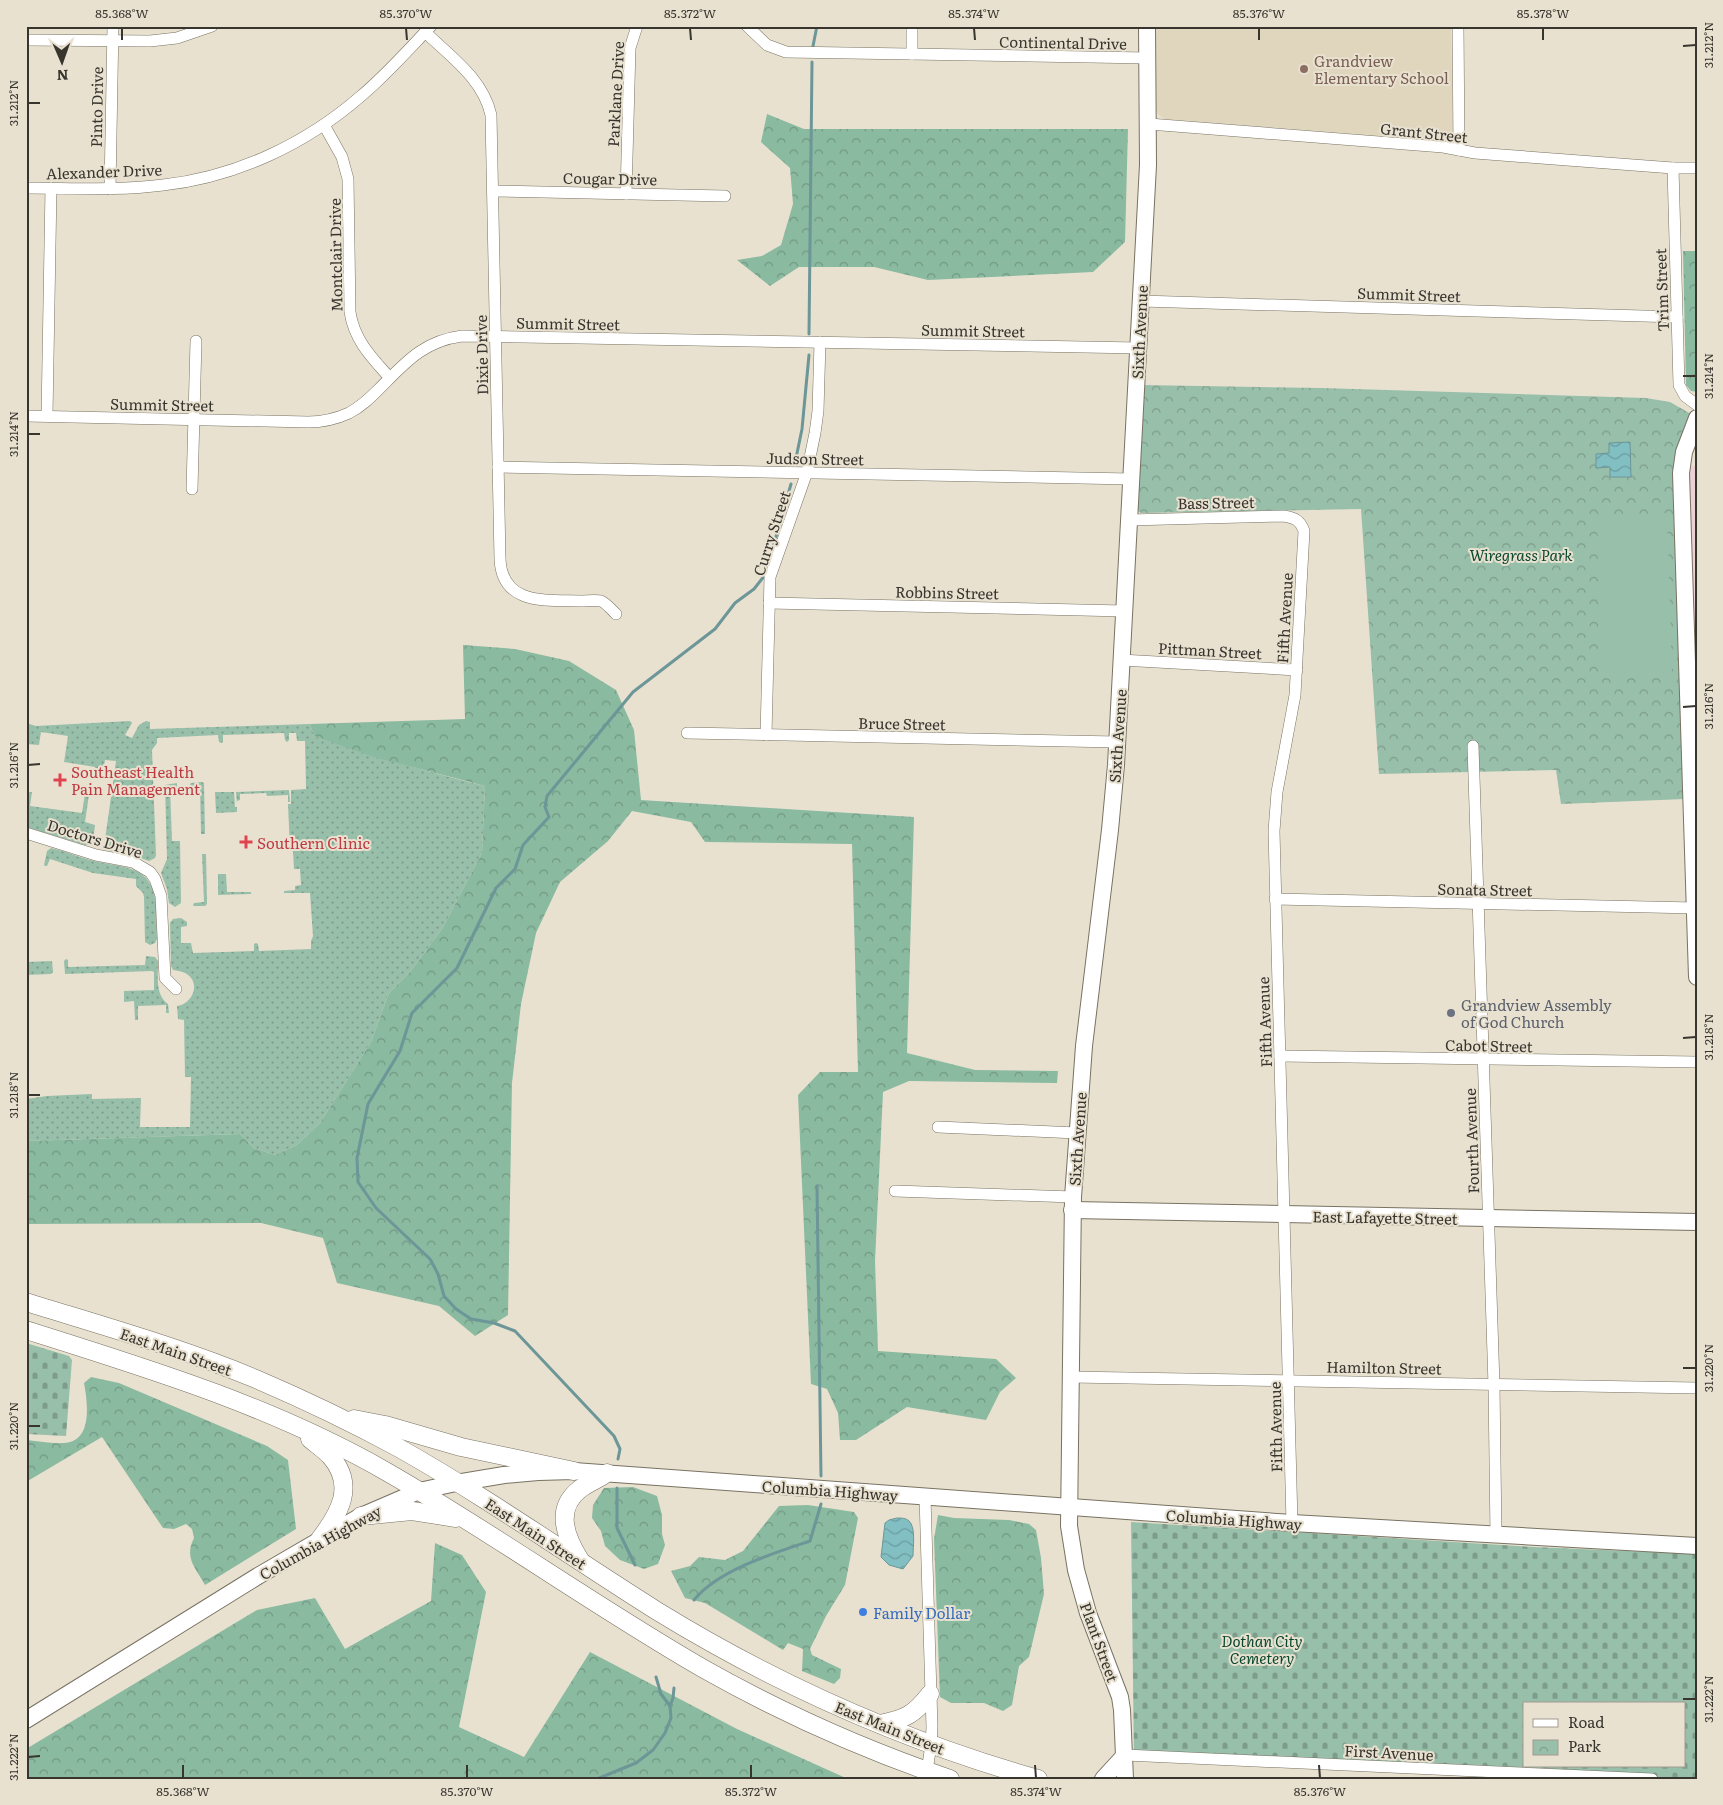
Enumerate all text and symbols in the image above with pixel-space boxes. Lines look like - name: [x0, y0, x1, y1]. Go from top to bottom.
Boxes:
- text: 85.368°W: [95, 4, 149, 22]
- text: 85.370°W: [380, 4, 432, 22]
- text: 85.372°W: [664, 4, 716, 22]
- text: 85.374°W: [948, 4, 1000, 22]
- text: 85.376°W: [1233, 4, 1285, 22]
- text: 85.378°W: [1517, 4, 1569, 22]
- text: 31.212°N: [1699, 22, 1717, 68]
- street label: Continental Drive: [999, 29, 1127, 55]
- north arrow: [38, 38, 88, 88]
- street label: Parklane Drive: [601, 40, 629, 147]
- place label: Grandview Elementary School: [1314, 49, 1449, 89]
- marker: Grandview Elementary School: [1298, 63, 1310, 75]
- text: N: [56, 66, 69, 86]
- street label: Pinto Drive: [84, 66, 108, 148]
- text: 31.212°N: [4, 80, 22, 126]
- street label: Grant Street: [1379, 116, 1469, 148]
- street label: Alexander Drive: [46, 157, 163, 185]
- street label: Cougar Drive: [563, 166, 658, 190]
- street label: Montclair Drive: [323, 198, 347, 312]
- street label: Trim Street: [1648, 248, 1674, 332]
- street label: Summit Street: [1357, 281, 1461, 307]
- street label: Sixth Avenue: [1125, 284, 1153, 380]
- street label: Summit Street: [516, 311, 620, 335]
- street label: Dixie Drive: [469, 315, 493, 395]
- street label: Summit Street: [921, 318, 1025, 342]
- text: 31.214°N: [1699, 353, 1717, 399]
- street label: Summit Street: [110, 392, 214, 416]
- text: 31.214°N: [4, 411, 22, 457]
- street label: Judson Street: [766, 446, 864, 470]
- street label: Curry Street: [746, 487, 796, 579]
- street label: Bass Street: [1177, 490, 1255, 514]
- park label: Wiregrass Park: [1469, 543, 1573, 566]
- street label: Fifth Avenue: [1270, 572, 1298, 664]
- street label: Robbins Street: [895, 580, 999, 604]
- street label: Pittman Street: [1158, 636, 1262, 664]
- text: 31.216°N: [1699, 683, 1717, 729]
- street label: Sixth Avenue: [1102, 688, 1132, 784]
- street label: Bruce Street: [858, 711, 946, 735]
- text: 31.216°N: [4, 742, 22, 788]
- place label: Southeast Health Pain Management: [71, 760, 200, 800]
- marker: Southeast Health Pain Management: [53, 773, 67, 787]
- street label: Doctors Drive: [44, 813, 146, 863]
- place label: Southern Clinic: [257, 831, 371, 854]
- marker: Southern Clinic: [239, 835, 253, 849]
- street label: Sonata Street: [1437, 877, 1533, 901]
- street label: Fifth Avenue: [1251, 976, 1277, 1068]
- place label: Grandview Assembly of God Church: [1461, 993, 1612, 1033]
- marker: Grandview Assembly of God Church: [1445, 1007, 1457, 1019]
- text: 31.218°N: [1699, 1014, 1717, 1060]
- street label: Cabot Street: [1445, 1033, 1533, 1057]
- text: 31.218°N: [4, 1072, 22, 1118]
- street label: Fourth Avenue: [1458, 1088, 1484, 1194]
- street label: Sixth Avenue: [1062, 1091, 1092, 1187]
- street label: East Lafayette Street: [1312, 1204, 1458, 1230]
- street label: East Main Street: [117, 1321, 235, 1381]
- text: 31.220°N: [1699, 1344, 1717, 1392]
- street label: Hamilton Street: [1326, 1354, 1442, 1380]
- street label: Fifth Avenue: [1263, 1381, 1287, 1473]
- text: 31.220°N: [4, 1402, 22, 1450]
- street label: Columbia Highway: [761, 1474, 899, 1506]
- street label: East Main Street: [481, 1492, 591, 1574]
- street label: Columbia Highway: [255, 1499, 386, 1585]
- street label: Columbia Highway: [1165, 1503, 1303, 1535]
- street label: Plant Street: [1075, 1599, 1125, 1685]
- place label: Family Dollar: [873, 1601, 970, 1624]
- marker: Family Dollar: [857, 1606, 869, 1618]
- park label: Dothan City Cemetery: [1221, 1629, 1303, 1669]
- text: 31.222°N: [1699, 1675, 1717, 1723]
- street label: East Main Street: [832, 1694, 948, 1760]
- legend: [1523, 1702, 1686, 1768]
- text: Road: [1568, 1710, 1604, 1733]
- text: 31.222°N: [4, 1733, 22, 1781]
- text: Park: [1568, 1734, 1602, 1757]
- street label: First Avenue: [1344, 1738, 1435, 1766]
- text: 85.368°W: [156, 1782, 210, 1800]
- text: 85.370°W: [441, 1782, 493, 1800]
- text: 85.372°W: [725, 1782, 777, 1800]
- text: 85.374°W: [1010, 1782, 1062, 1800]
- text: 85.376°W: [1294, 1782, 1346, 1800]

